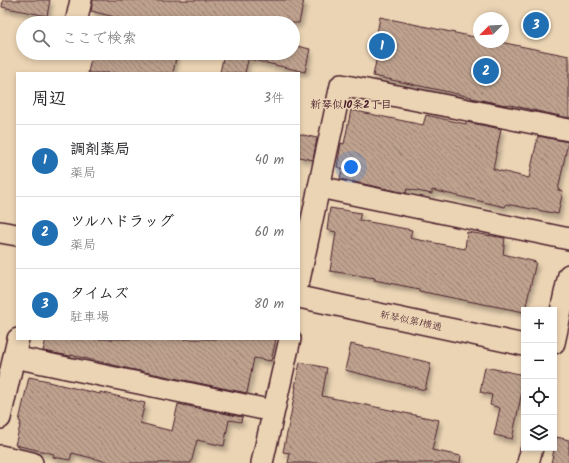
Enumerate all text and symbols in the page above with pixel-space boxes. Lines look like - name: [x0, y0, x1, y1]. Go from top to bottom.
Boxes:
- pin: 3: [523, 10, 549, 40]
- north arrow: [473, 12, 509, 48]
- search box: [16, 16, 300, 60]
- icon: search: [30, 27, 52, 49]
- text: ここで検索: [62, 27, 137, 51]
- pin: 1: [369, 31, 395, 61]
- pin: 2: [473, 56, 499, 86]
- text: 周辺: [32, 86, 66, 113]
- text: 3件: [264, 88, 284, 109]
- district label: 新琴似10条2丁目: [310, 96, 392, 114]
- text: 調剤薬局: [70, 138, 130, 162]
- text: 1: [43, 150, 47, 171]
- text: 40 m: [255, 150, 284, 171]
- your location: [341, 157, 361, 177]
- text: 薬局: [70, 163, 96, 184]
- text: ツルハドラッグ: [70, 210, 174, 234]
- text: 2: [41, 222, 49, 243]
- text: 60 m: [255, 222, 284, 243]
- text: 薬局: [70, 235, 96, 256]
- text: タイムズ: [70, 282, 129, 306]
- text: 3: [41, 294, 49, 315]
- text: 80 m: [254, 294, 284, 315]
- text: 駐車場: [70, 307, 109, 328]
- street label: 新琴似第1横通: [378, 307, 444, 335]
- map controls: [521, 307, 557, 451]
- button: +: [521, 307, 557, 343]
- button: −: [521, 343, 557, 379]
- button: locate: [521, 379, 557, 415]
- button: layers: [521, 415, 557, 451]

